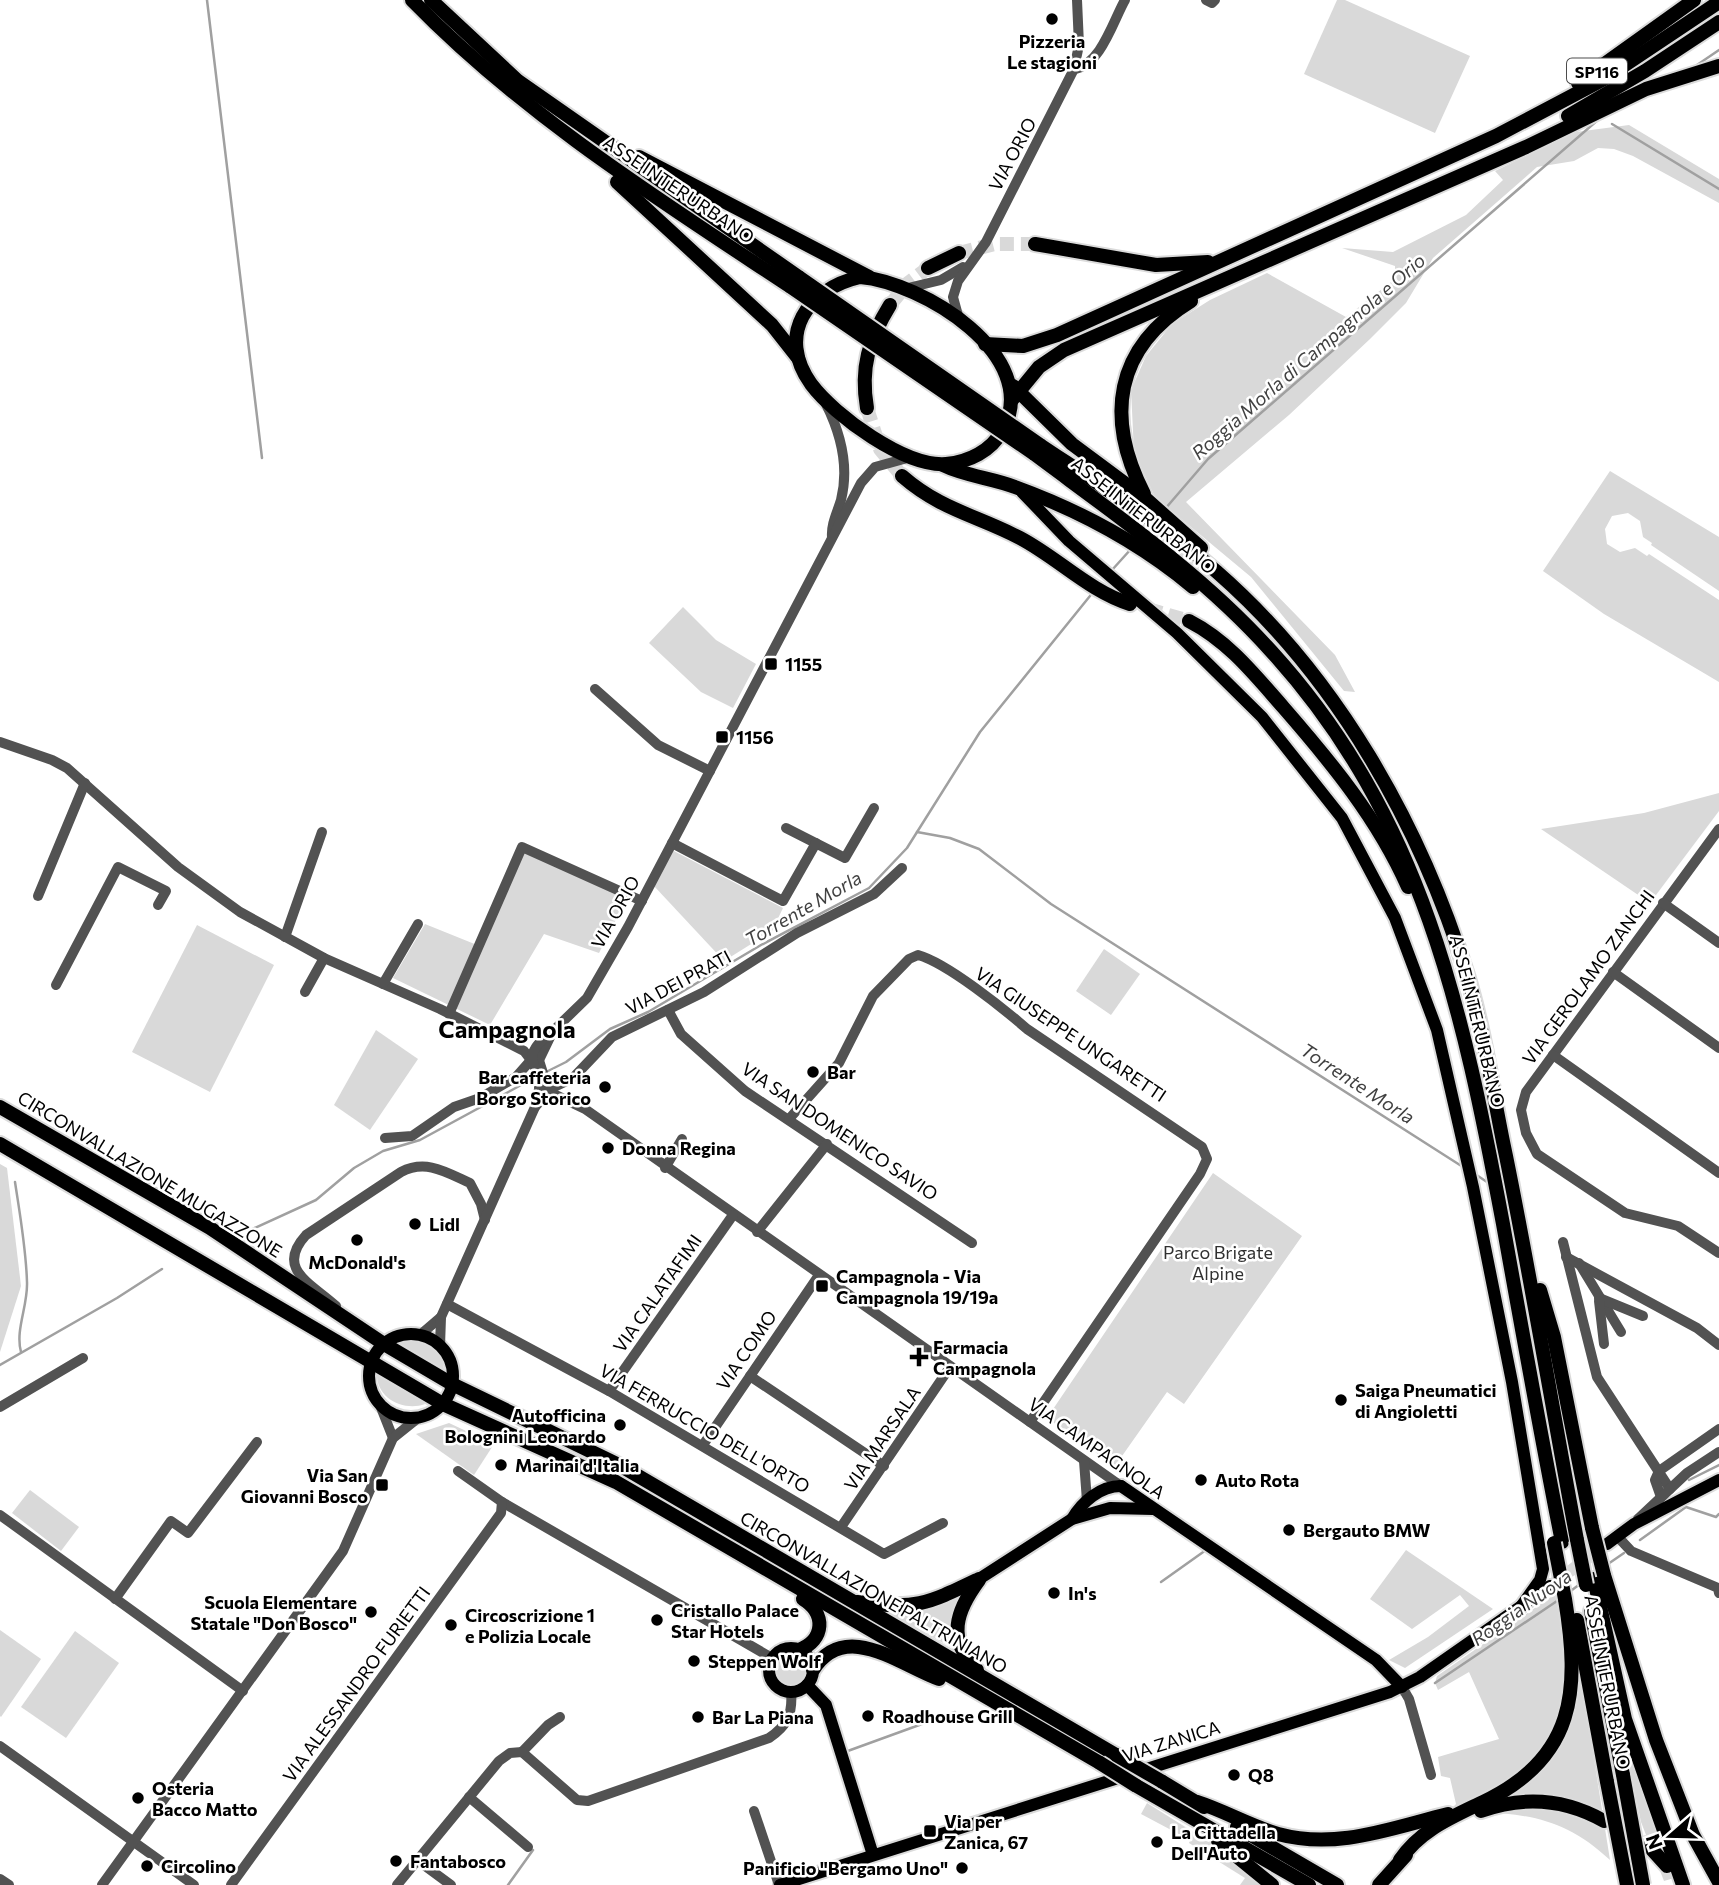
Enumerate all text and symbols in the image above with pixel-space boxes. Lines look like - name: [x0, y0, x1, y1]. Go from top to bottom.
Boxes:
- marker: Pizzeria Le stagioni: [1044, 11, 1060, 27]
- place label: Pizzeria Le stagioni: [1007, 30, 1097, 73]
- road number: SP116: [1567, 58, 1627, 83]
- street label: VIA ORIO: [984, 114, 1040, 194]
- street label: ASSE INTERURBANO: [599, 130, 759, 248]
- water label: Roggia Morla di Campagnola e Orio: [1186, 248, 1430, 464]
- street label: ASSE INTERURBANO: [1067, 452, 1221, 578]
- place label: 1155: [785, 653, 822, 675]
- marker: 1155: [763, 656, 779, 672]
- place label: 1156: [736, 726, 774, 748]
- marker: 1156: [714, 729, 730, 745]
- water label: Torrente Morla: [741, 865, 866, 951]
- street label: VIA ORIO: [586, 872, 644, 952]
- street label: VIA GEROLAMO ZANCHI: [1517, 885, 1659, 1069]
- street label: ASSE INTERURBANO: [1446, 932, 1510, 1110]
- street label: VIA DEI PRATI: [621, 945, 735, 1019]
- street label: VIA GIUSEPPE UNGARETTI: [971, 962, 1171, 1106]
- district label: Campagnola: [438, 1014, 576, 1043]
- water label: Torrente Morla: [1297, 1038, 1419, 1128]
- street label: VIA SAN DOMENICO SAVIO: [738, 1057, 942, 1205]
- place label: Bar: [827, 1061, 856, 1083]
- marker: Bar: [805, 1064, 821, 1080]
- place label: Bar caffeteria Borgo Storico: [476, 1066, 591, 1109]
- marker: Bar caffeteria Borgo Storico: [597, 1079, 613, 1095]
- street label: CIRCONVALLAZIONE MUGAZZONE: [14, 1086, 286, 1262]
- place label: Donna Regina: [622, 1137, 736, 1159]
- marker: Donna Regina: [600, 1140, 616, 1156]
- place label: Lidl: [429, 1213, 460, 1235]
- marker: Lidl: [407, 1216, 423, 1232]
- street label: VIA CALATAFIMI: [608, 1230, 706, 1356]
- marker: McDonald's: [349, 1232, 365, 1248]
- park label: Parco Brigate Alpine: [1163, 1241, 1273, 1284]
- place label: McDonald's: [308, 1251, 406, 1273]
- place label: Campagnola - Via Campagnola 19/19a: [836, 1265, 998, 1308]
- marker: Campagnola - Via Campagnola 19/19a: [814, 1278, 830, 1294]
- street label: VIA COMO: [711, 1306, 781, 1394]
- place label: Farmacia Campagnola: [933, 1336, 1036, 1379]
- marker: Farmacia Campagnola: [911, 1349, 927, 1365]
- street label: VIA FERRUCCIO DELL'ORTO: [596, 1359, 814, 1497]
- place label: Saiga Pneumatici di Angioletti: [1355, 1379, 1496, 1422]
- street label: VIA MARSALA: [839, 1382, 925, 1494]
- marker: Saiga Pneumatici di Angioletti: [1333, 1392, 1349, 1408]
- street label: VIA CAMPAGNOLA: [1024, 1393, 1170, 1503]
- place label: Autofficina Bolognini Leonardo: [444, 1404, 606, 1447]
- marker: Autofficina Bolognini Leonardo: [612, 1417, 628, 1433]
- place label: Marinai d'Italia: [515, 1454, 639, 1476]
- marker: Marinai d'Italia: [493, 1457, 509, 1473]
- place label: Via San Giovanni Bosco: [241, 1464, 368, 1507]
- place label: Auto Rota: [1215, 1469, 1299, 1491]
- marker: Auto Rota: [1193, 1472, 1209, 1488]
- marker: Via San Giovanni Bosco: [374, 1477, 390, 1493]
- street label: CIRCONVALLAZIONE PALTRINIANO: [736, 1506, 1012, 1678]
- place label: Bergauto BMW: [1303, 1519, 1431, 1541]
- marker: Bergauto BMW: [1281, 1522, 1297, 1538]
- water label: Roggia Nuova: [1466, 1564, 1576, 1650]
- street label: VIA ALESSANDRO FURIETTI: [278, 1582, 434, 1786]
- place label: In's: [1068, 1582, 1097, 1604]
- marker: In's: [1046, 1585, 1062, 1601]
- place label: Scuola Elementare Statale "Don Bosco": [191, 1591, 357, 1634]
- street label: ASSE INTERURBANO: [1580, 1593, 1636, 1771]
- place label: Cristallo Palace Star Hotels: [671, 1599, 799, 1642]
- marker: Scuola Elementare Statale "Don Bosco": [363, 1604, 379, 1620]
- place label: Circoscrizione 1 e Polizia Locale: [465, 1604, 595, 1647]
- marker: Cristallo Palace Star Hotels: [649, 1612, 665, 1628]
- marker: Circoscrizione 1 e Polizia Locale: [443, 1617, 459, 1633]
- place label: Steppen Wolf: [708, 1650, 822, 1672]
- marker: Steppen Wolf: [686, 1653, 702, 1669]
- place label: Roadhouse Grill: [882, 1705, 1013, 1727]
- place label: Bar La Piana: [712, 1706, 814, 1728]
- marker: Roadhouse Grill: [860, 1708, 876, 1724]
- marker: Bar La Piana: [690, 1709, 706, 1725]
- street label: VIA ZANICA: [1119, 1716, 1223, 1766]
- place label: Q8: [1248, 1764, 1274, 1786]
- marker: Q8: [1226, 1767, 1242, 1783]
- place label: Osteria Bacco Matto: [152, 1777, 258, 1820]
- marker: Osteria Bacco Matto: [130, 1790, 146, 1806]
- north arrow: [1635, 1801, 1705, 1871]
- place label: Via per Zanica, 67: [944, 1810, 1028, 1853]
- place label: La Cittadella Dell'Auto: [1171, 1821, 1276, 1864]
- marker: Via per Zanica, 67: [922, 1823, 938, 1839]
- text: N: [1640, 1831, 1667, 1853]
- marker: La Cittadella Dell'Auto: [1149, 1834, 1165, 1850]
- place label: Fantabosco: [410, 1850, 506, 1872]
- marker: Fantabosco: [388, 1853, 404, 1869]
- place label: Circolino: [161, 1855, 236, 1877]
- place label: Panificio "Bergamo Uno": [743, 1857, 948, 1879]
- marker: Circolino: [139, 1858, 155, 1874]
- marker: Panificio "Bergamo Uno": [954, 1860, 970, 1876]

